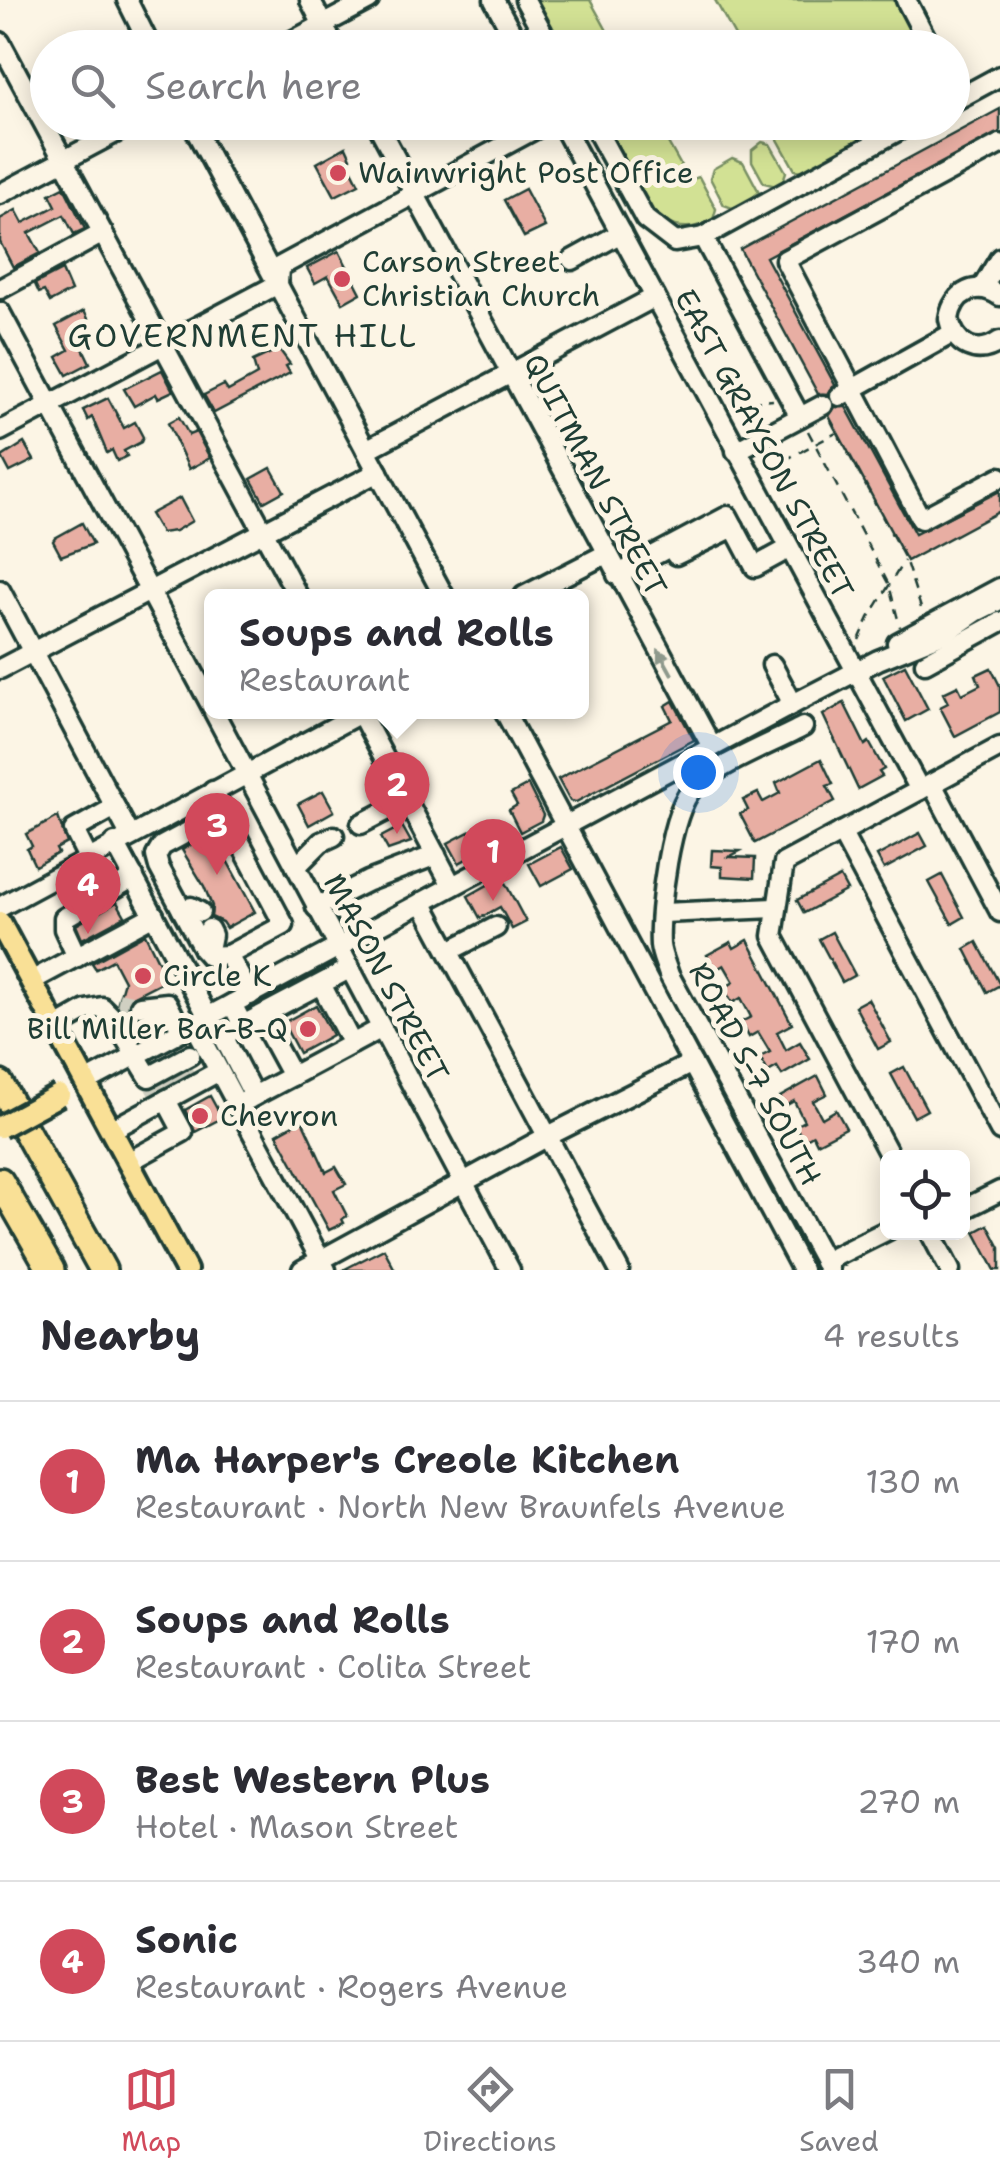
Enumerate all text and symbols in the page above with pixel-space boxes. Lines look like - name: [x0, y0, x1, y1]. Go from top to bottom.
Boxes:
- search box: [30, 30, 970, 140]
- icon: search: [65, 58, 120, 113]
- text: Search here: [145, 60, 362, 111]
- place label: Wainwright Post Office: [358, 152, 694, 193]
- marker: Wainwright Post Office: [327, 162, 349, 184]
- place label: Carson Street Christian Church: [362, 241, 600, 316]
- marker: Carson Street Christian Church: [331, 268, 353, 290]
- street label: EAST GRAYSON STREET: [665, 282, 864, 606]
- district label: GOVERNMENT HILL: [68, 314, 418, 357]
- street label: QUITMAN STREET: [514, 346, 677, 603]
- popup: [204, 589, 589, 719]
- text: Soups and Rolls: [239, 607, 554, 658]
- one-way arrow: [657, 647, 674, 676]
- text: Restaurant: [239, 658, 410, 701]
- your location: [673, 747, 724, 798]
- pin: 2: [364, 752, 430, 834]
- pin: 3: [184, 792, 250, 875]
- pin: 1: [460, 818, 526, 901]
- pin: 4: [56, 852, 120, 934]
- street label: MASON STREET: [314, 866, 459, 1089]
- place label: Circle K: [163, 955, 272, 996]
- street label: ROAD S-7 SOUTH: [679, 955, 832, 1193]
- marker: Circle K: [132, 965, 154, 987]
- place label: Bill Miller Bar-B-Q: [27, 1008, 288, 1049]
- marker: Bill Miller Bar-B-Q: [297, 1018, 319, 1040]
- place label: Chevron: [220, 1095, 338, 1136]
- marker: Chevron: [189, 1105, 211, 1127]
- map controls: [880, 1150, 970, 1240]
- button: locate: [880, 1150, 970, 1240]
- text: Nearby: [40, 1307, 200, 1363]
- text: 4 results: [823, 1314, 960, 1357]
- text: Ma Harper's Creole Kitchen: [135, 1434, 679, 1485]
- text: 1: [65, 1460, 80, 1503]
- text: 130 m: [865, 1460, 960, 1503]
- text: Restaurant · North New Braunfels Avenue: [135, 1485, 786, 1528]
- text: Soups and Rolls: [135, 1594, 450, 1645]
- text: 2: [61, 1620, 84, 1663]
- text: 170 m: [866, 1620, 960, 1663]
- text: Restaurant · Colita Street: [135, 1645, 531, 1688]
- text: Best Western Plus: [135, 1754, 490, 1805]
- text: 3: [61, 1780, 84, 1823]
- text: 270 m: [857, 1780, 960, 1823]
- text: Hotel · Mason Street: [135, 1805, 458, 1848]
- text: Sonic: [135, 1914, 238, 1965]
- text: 4: [61, 1940, 84, 1983]
- text: 340 m: [856, 1940, 960, 1983]
- text: Restaurant · Rogers Avenue: [135, 1965, 568, 2008]
- tab: Map: [121, 2062, 181, 2160]
- tab: Directions: [424, 2062, 557, 2160]
- tab: Saved: [799, 2062, 879, 2160]

